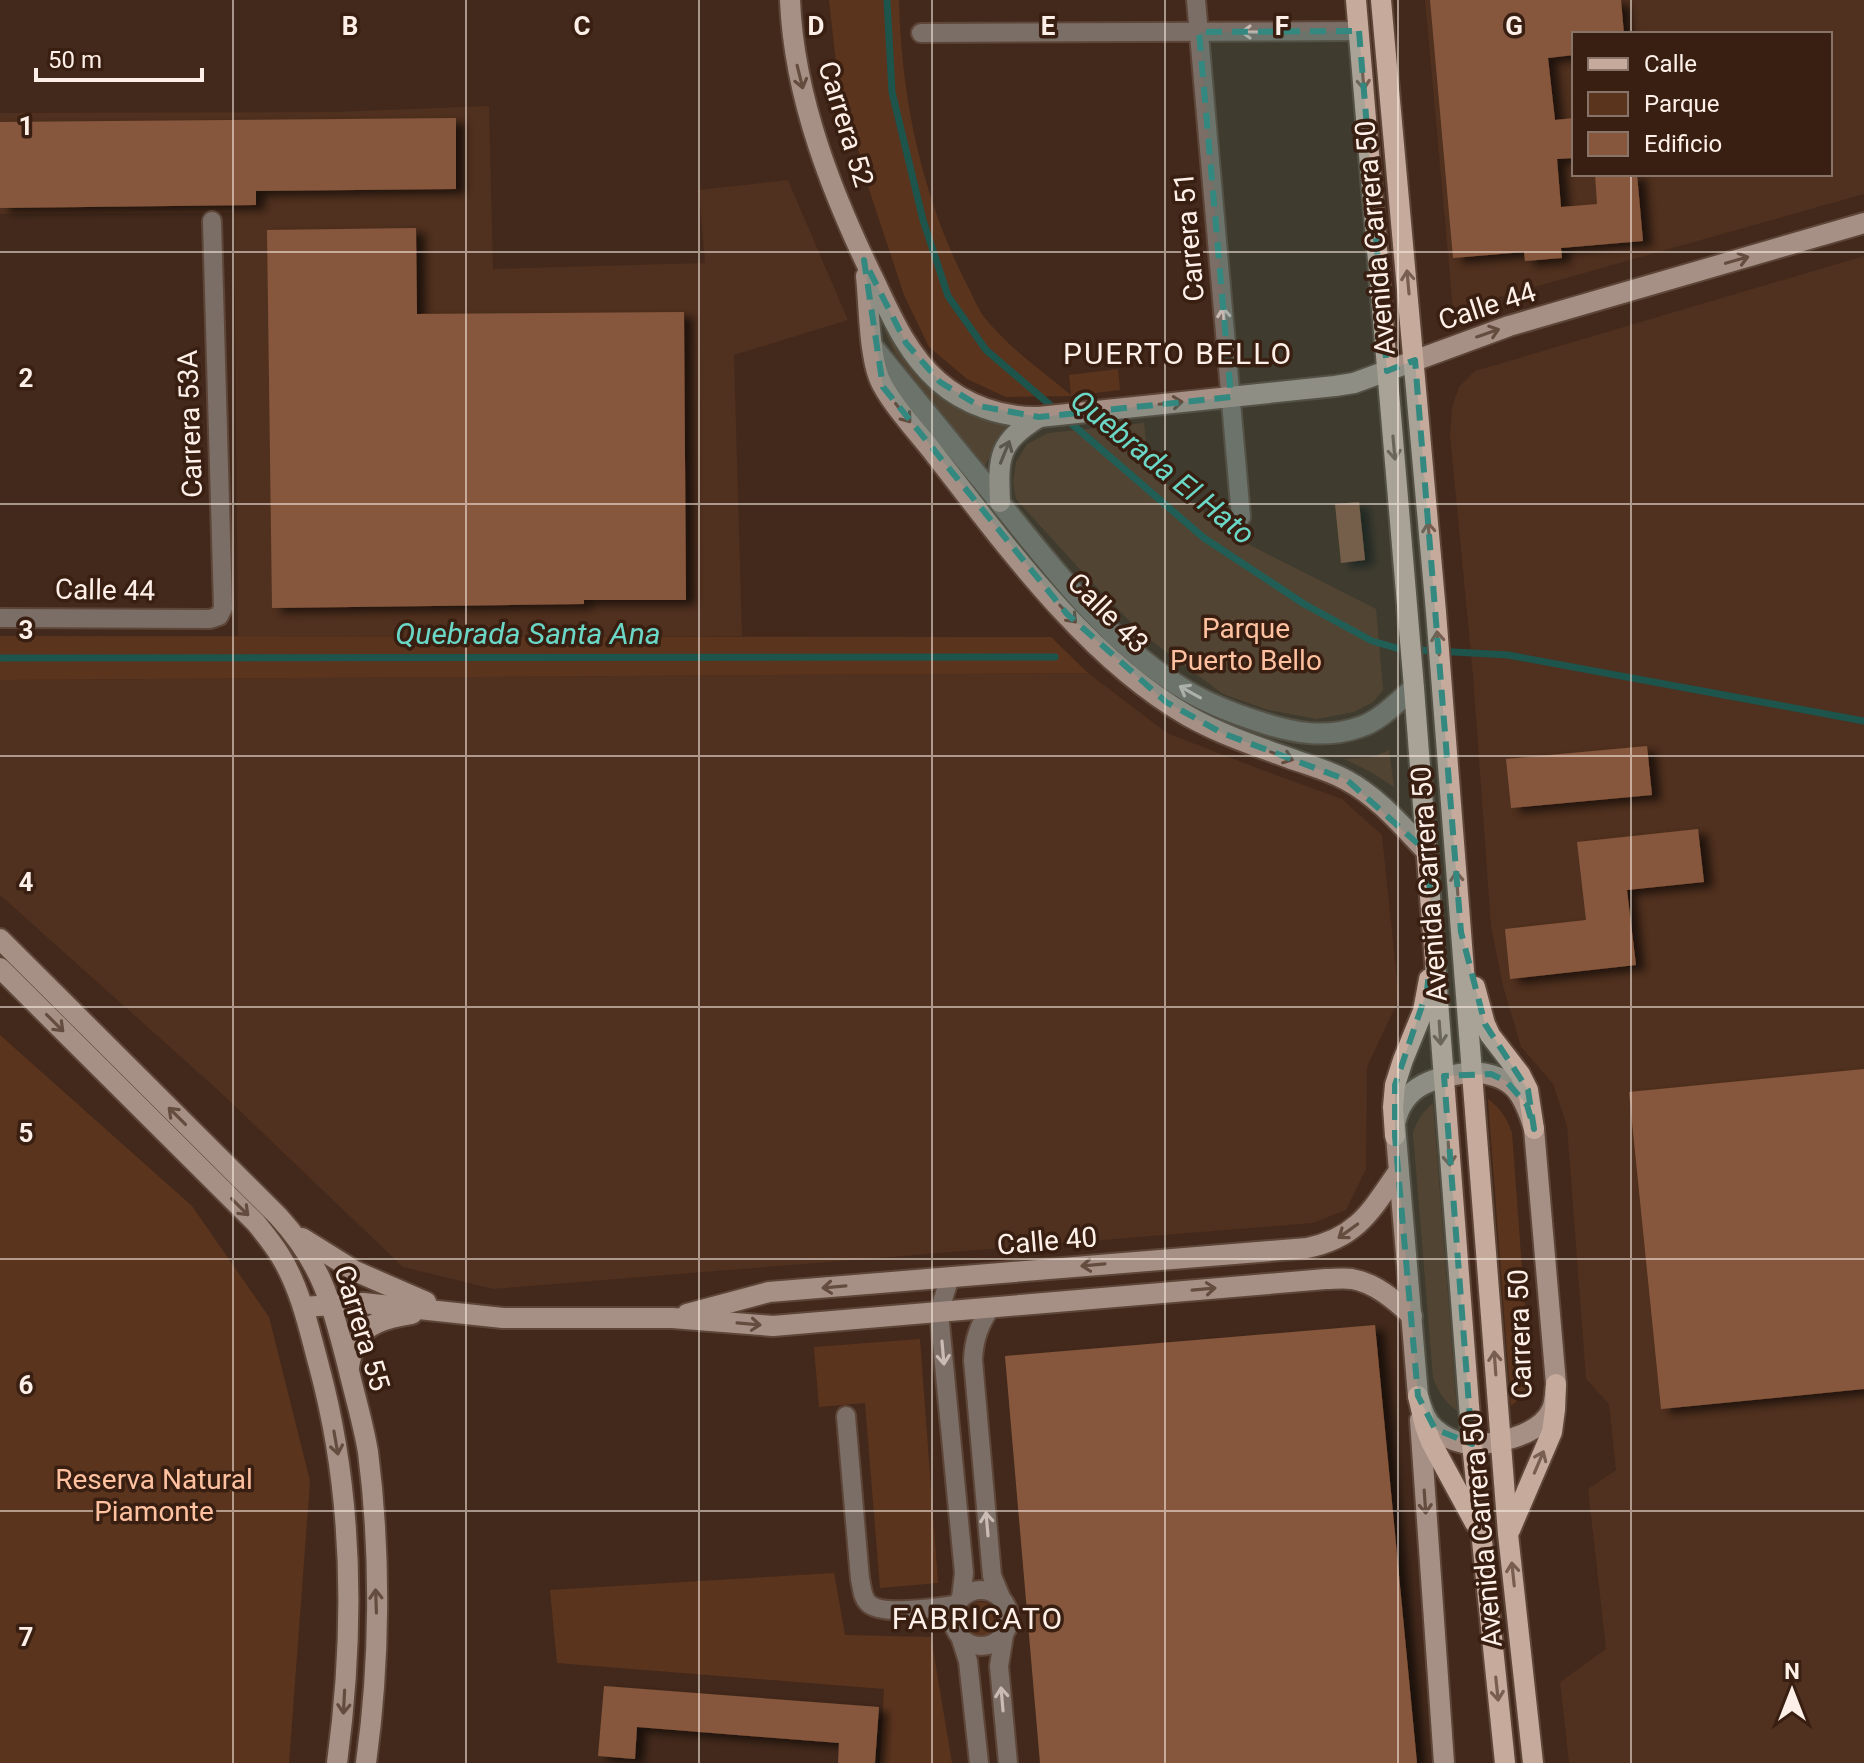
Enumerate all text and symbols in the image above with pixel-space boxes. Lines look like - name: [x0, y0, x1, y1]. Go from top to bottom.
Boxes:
- text: B: [342, 11, 358, 41]
- text: C: [573, 11, 591, 41]
- text: D: [808, 11, 824, 41]
- text: E: [1041, 11, 1056, 41]
- text: F: [1275, 11, 1289, 41]
- text: G: [1505, 11, 1523, 41]
- one-way arrow: [1240, 24, 1267, 40]
- scale bar: [36, 32, 202, 82]
- legend: [1572, 32, 1832, 176]
- text: 50 m: [48, 46, 102, 74]
- text: Calle: [1644, 50, 1697, 78]
- street label: Carrera 52: [811, 57, 881, 191]
- one-way arrow: [793, 64, 808, 90]
- one-way arrow: [1356, 64, 1371, 91]
- text: Parque: [1644, 90, 1720, 118]
- text: 1: [19, 111, 33, 141]
- street label: Avenida Carrera 50: [1348, 119, 1402, 357]
- text: Edificio: [1644, 130, 1722, 158]
- street label: Carrera 51: [1167, 171, 1211, 303]
- one-way arrow: [1724, 251, 1750, 266]
- one-way arrow: [1400, 269, 1415, 296]
- street label: Calle 44: [1434, 275, 1540, 337]
- one-way arrow: [1217, 306, 1232, 333]
- one-way arrow: [1475, 325, 1500, 340]
- district label: PUERTO BELLO: [1063, 336, 1293, 371]
- street label: Carrera 53A: [171, 350, 209, 498]
- text: 2: [19, 363, 33, 393]
- water label: Quebrada El Hato: [1064, 382, 1262, 552]
- one-way arrow: [1157, 396, 1184, 411]
- one-way arrow: [895, 402, 912, 423]
- one-way arrow: [1387, 434, 1402, 461]
- one-way arrow: [999, 441, 1013, 465]
- one-way arrow: [1422, 521, 1437, 548]
- street label: Calle 43: [1061, 566, 1155, 660]
- street label: Calle 44: [55, 573, 156, 607]
- one-way arrow: [1058, 604, 1076, 624]
- park label: Parque Puerto Bello: [1170, 612, 1322, 677]
- text: 3: [19, 615, 33, 645]
- water label: Quebrada Santa Ana: [395, 616, 661, 651]
- one-way arrow: [1431, 630, 1446, 657]
- one-way arrow: [1179, 683, 1202, 699]
- one-way arrow: [1269, 749, 1294, 764]
- street label: Avenida Carrera 50: [1404, 765, 1454, 1003]
- text: 4: [19, 867, 34, 897]
- one-way arrow: [1449, 870, 1464, 897]
- one-way arrow: [45, 1013, 64, 1032]
- one-way arrow: [1433, 1019, 1448, 1046]
- one-way arrow: [168, 1106, 187, 1126]
- text: 5: [19, 1118, 33, 1148]
- one-way arrow: [1442, 1140, 1457, 1166]
- one-way arrow: [230, 1197, 249, 1216]
- street label: Calle 40: [996, 1220, 1098, 1262]
- one-way arrow: [1338, 1223, 1360, 1239]
- one-way arrow: [1080, 1258, 1107, 1273]
- street label: Carrera 55: [327, 1261, 397, 1395]
- street label: Carrera 50: [1501, 1269, 1539, 1399]
- one-way arrow: [821, 1280, 848, 1295]
- one-way arrow: [1190, 1281, 1217, 1296]
- one-way arrow: [735, 1317, 762, 1332]
- one-way arrow: [935, 1339, 950, 1366]
- one-way arrow: [1487, 1350, 1502, 1377]
- text: 6: [19, 1370, 34, 1400]
- street label: Avenida Carrera 50: [1455, 1411, 1509, 1649]
- one-way arrow: [330, 1430, 345, 1455]
- one-way arrow: [1533, 1450, 1548, 1475]
- park label: Reserva Natural Piamonte: [55, 1463, 253, 1528]
- one-way arrow: [1418, 1488, 1433, 1515]
- one-way arrow: [980, 1511, 995, 1538]
- one-way arrow: [1505, 1561, 1520, 1588]
- one-way arrow: [369, 1588, 384, 1615]
- district label: FABRICATO: [892, 1601, 1064, 1636]
- text: 7: [19, 1622, 33, 1652]
- north arrow: [1752, 1651, 1832, 1731]
- text: N: [1784, 1659, 1800, 1684]
- one-way arrow: [1490, 1675, 1505, 1702]
- one-way arrow: [995, 1686, 1010, 1713]
- one-way arrow: [337, 1688, 352, 1715]

